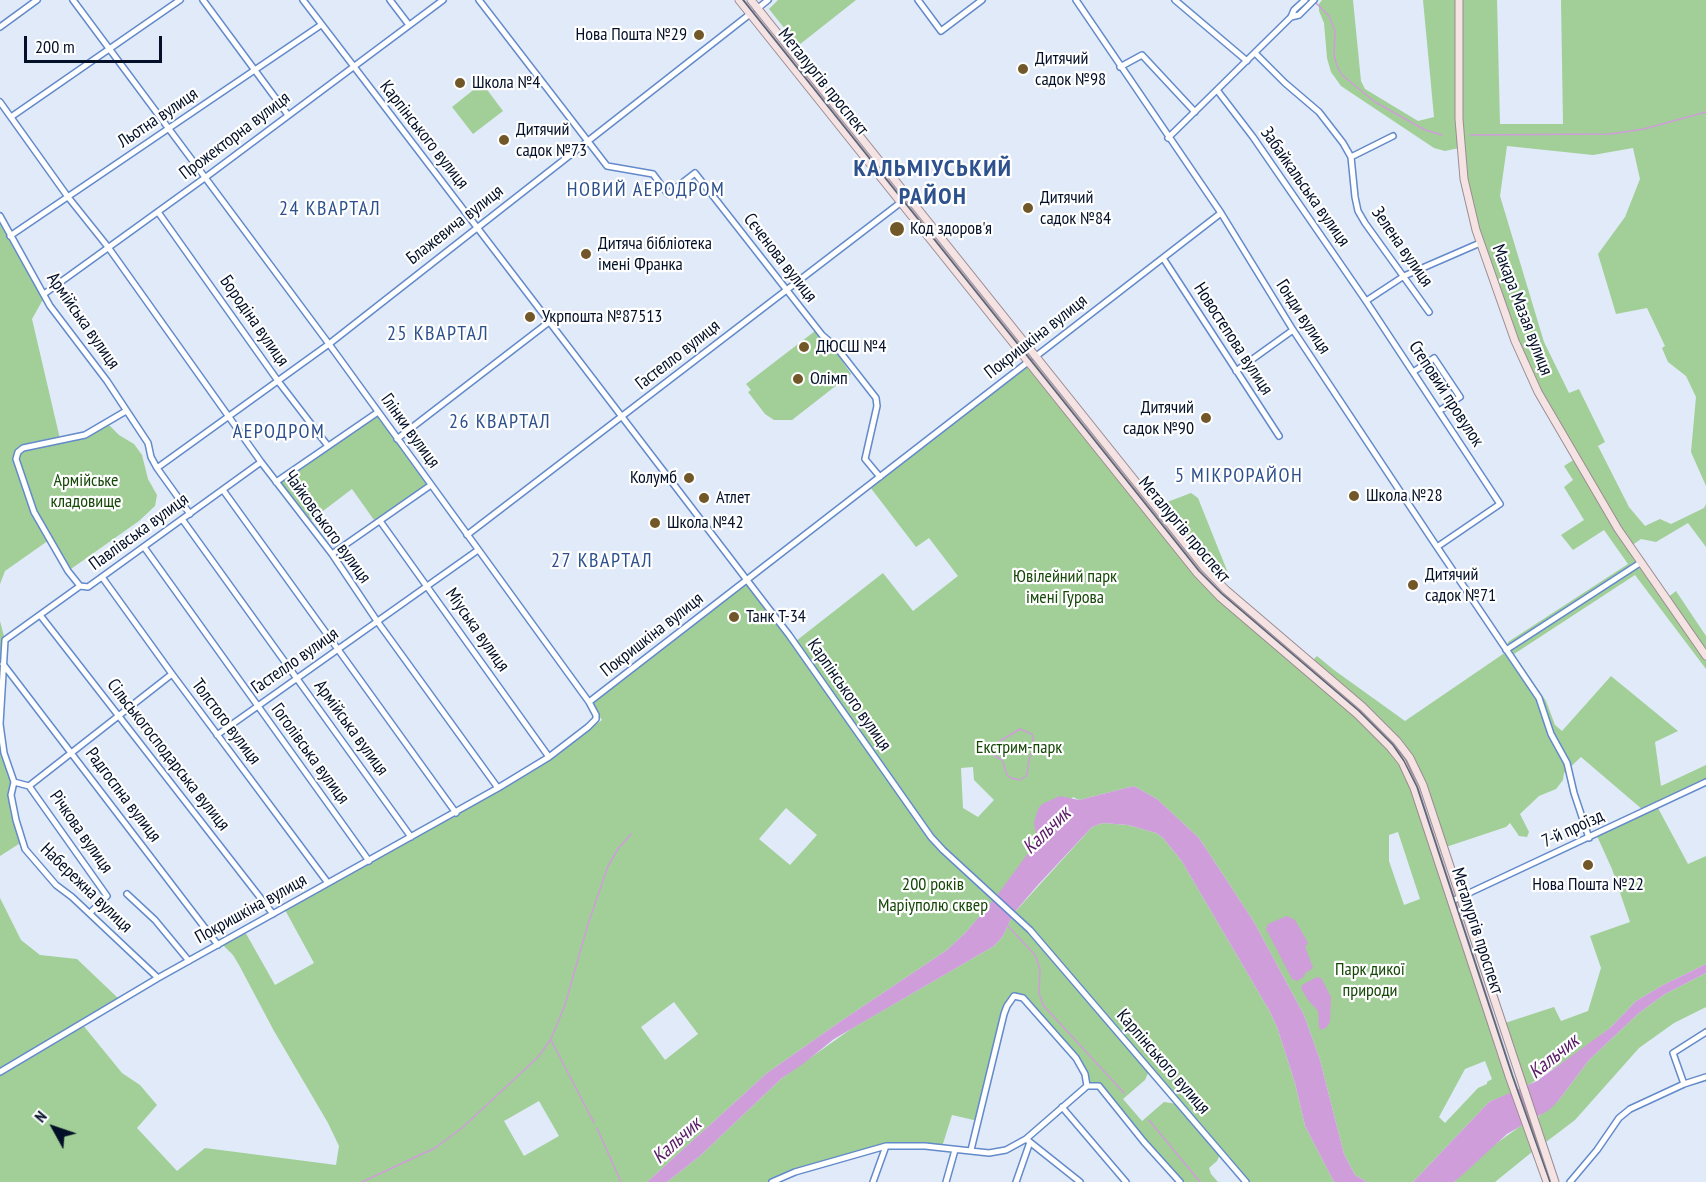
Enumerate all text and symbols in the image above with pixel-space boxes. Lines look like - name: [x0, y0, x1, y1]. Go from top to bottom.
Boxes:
- scale bar: [27, 24, 165, 62]
- place label: Нова Пошта №29: [576, 24, 687, 46]
- street label: Металургів проспект: [773, 24, 873, 140]
- marker: Нова Пошта №29: [692, 28, 706, 42]
- text: 200 m: [35, 35, 75, 58]
- place label: Дитячий садок №98: [1035, 48, 1106, 90]
- marker: Дитячий садок №98: [1016, 62, 1030, 76]
- place label: Школа №4: [472, 72, 540, 94]
- street label: Карпінського вулиця: [375, 76, 473, 194]
- marker: Школа №4: [453, 76, 467, 90]
- street label: Льотна вулиця: [114, 83, 202, 153]
- street label: Прожекторна вулиця: [175, 87, 295, 185]
- place label: Дитячий садок №73: [516, 119, 587, 162]
- street label: Забайкальська вулиця: [1256, 123, 1354, 251]
- marker: Дитячий садок №73: [497, 133, 511, 147]
- district label: КАЛЬМІУСЬКИЙ РАЙОН: [854, 155, 1012, 211]
- district label: НОВИЙ АЕРОДРОМ: [567, 178, 725, 202]
- street label: Блажевича вулиця: [402, 181, 508, 269]
- place label: Дитячий садок №84: [1040, 187, 1111, 230]
- district label: 24 КВАРТАЛ: [279, 197, 381, 221]
- marker: Дитячий садок №84: [1021, 201, 1035, 215]
- street label: Зелена вулиця: [1367, 203, 1437, 291]
- street label: Сєченова вулиця: [739, 209, 821, 307]
- place label: Код здоров'я: [910, 218, 992, 240]
- marker: Код здоров'я: [888, 220, 906, 238]
- place label: Дитяча бібліотека імені Франка: [598, 233, 712, 276]
- street label: Макара Мазая вулиця: [1487, 241, 1557, 379]
- marker: Дитяча бібліотека імені Франка: [579, 247, 593, 261]
- street label: Армійська вулиця: [42, 269, 124, 373]
- street label: Бородіна вулиця: [215, 271, 293, 371]
- street label: Гонди вулиця: [1271, 276, 1335, 358]
- street label: Новостепова вулиця: [1189, 279, 1277, 399]
- street label: Покришкіна вулиця: [980, 290, 1092, 384]
- place label: Укрпошта №87513: [542, 306, 662, 328]
- marker: Укрпошта №87513: [523, 310, 537, 324]
- street label: Гастелло вулиця: [632, 315, 724, 395]
- district label: 25 КВАРТАЛ: [387, 322, 489, 346]
- place label: ДЮСШ №4: [816, 336, 886, 358]
- street label: Степовий провулок: [1404, 337, 1488, 451]
- marker: ДЮСШ №4: [797, 340, 811, 354]
- place label: Олімп: [810, 368, 848, 390]
- marker: Олімп: [791, 372, 805, 386]
- street label: Глінки вулиця: [376, 390, 444, 472]
- place label: Дитячий садок №90: [1123, 397, 1194, 440]
- district label: 26 КВАРТАЛ: [449, 410, 551, 434]
- marker: Дитячий садок №90: [1199, 411, 1213, 425]
- district label: АЕРОДРОМ: [233, 420, 325, 444]
- district label: 5 МІКРОРАЙОН: [1175, 464, 1303, 488]
- street label: Чайковського вулиця: [279, 466, 375, 588]
- place label: Колумб: [630, 467, 677, 489]
- park label: Армійське кладовище: [50, 470, 122, 512]
- marker: Колумб: [682, 471, 696, 485]
- street label: Металургів проспект: [1133, 473, 1235, 587]
- place label: Школа №28: [1366, 485, 1443, 507]
- place label: Атлет: [716, 487, 750, 509]
- street label: Павлівська вулиця: [85, 489, 193, 575]
- marker: Школа №28: [1347, 489, 1361, 503]
- marker: Атлет: [697, 491, 711, 505]
- place label: Школа №42: [667, 512, 744, 534]
- marker: Школа №42: [648, 516, 662, 530]
- district label: 27 КВАРТАЛ: [551, 549, 653, 573]
- place label: Дитячий садок №71: [1425, 564, 1496, 606]
- park label: Ювілейний парк імені Гурова: [1013, 566, 1117, 608]
- marker: Дитячий садок №71: [1406, 578, 1420, 592]
- street label: Міуська вулиця: [440, 584, 514, 676]
- street label: Покришкіна вулиця: [596, 588, 708, 682]
- place label: Танк Т-34: [746, 606, 806, 628]
- marker: Танк Т-34: [727, 610, 741, 624]
- street label: Гастелло вулиця: [247, 623, 343, 699]
- street label: Карпінського вулиця: [802, 635, 896, 755]
- street label: Сільськогосподарська вулиця: [102, 675, 234, 835]
- street label: Толстого вулиця: [187, 675, 265, 769]
- street label: Армійська вулиця: [309, 676, 393, 780]
- street label: Гоголівська вулиця: [266, 699, 354, 809]
- park label: Екстрим-парк: [976, 737, 1062, 759]
- street label: Радгоспна вулиця: [81, 744, 165, 846]
- street label: Річкова вулиця: [45, 787, 117, 877]
- water label: Кальчик: [1018, 802, 1076, 860]
- street label: 7-й проїзд: [1539, 805, 1607, 853]
- street label: Набережна вулиця: [35, 839, 137, 937]
- marker: Нова Пошта №22: [1581, 858, 1595, 872]
- street label: Металургів проспект: [1446, 865, 1508, 997]
- street label: Покришкіна вулиця: [191, 869, 311, 949]
- park label: 200 років Маріуполю сквер: [878, 874, 988, 916]
- place label: Нова Пошта №22: [1532, 874, 1644, 896]
- park label: Парк дикої природи: [1335, 959, 1405, 1002]
- street label: Карпінського вулиця: [1112, 1005, 1214, 1119]
- water label: Кальчик: [1524, 1030, 1584, 1084]
- north arrow: [24, 1098, 84, 1158]
- text: N: [30, 1107, 51, 1126]
- water label: Кальчик: [648, 1113, 706, 1169]

